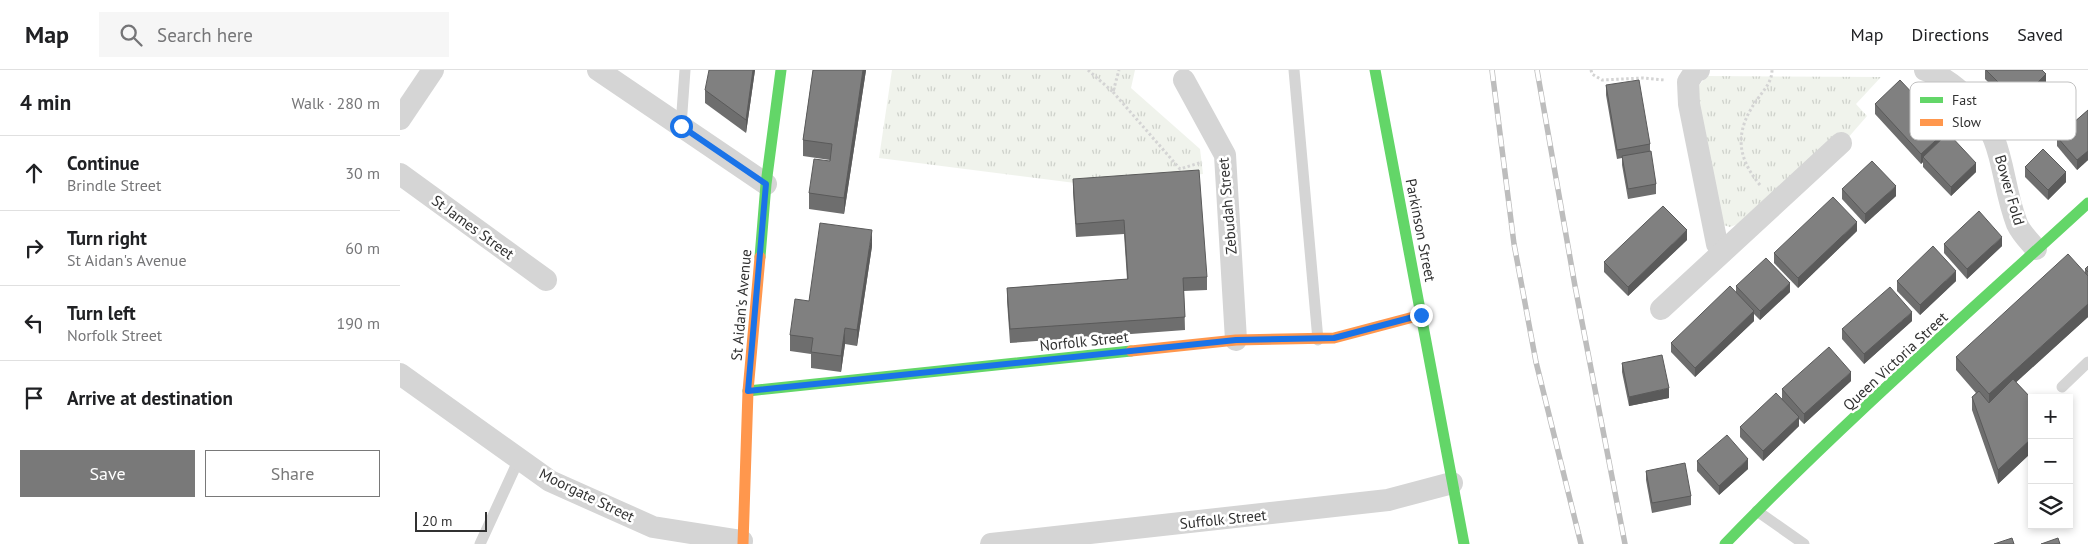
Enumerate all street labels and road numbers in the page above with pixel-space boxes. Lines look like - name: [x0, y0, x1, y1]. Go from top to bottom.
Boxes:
- street label: Bower Fold: [1991, 153, 2029, 227]
- street label: Zebudah Street: [1213, 157, 1241, 255]
- street label: Parkinson Street: [1402, 177, 1440, 283]
- street label: St James Street: [428, 191, 518, 263]
- street label: St Aidan's Avenue: [727, 248, 755, 362]
- street label: Queen Victoria Street: [1839, 308, 1951, 414]
- street label: Norfolk Street: [1039, 327, 1129, 355]
- street label: Moorgate Street: [536, 464, 638, 526]
- street label: Suffolk Street: [1179, 505, 1267, 533]

